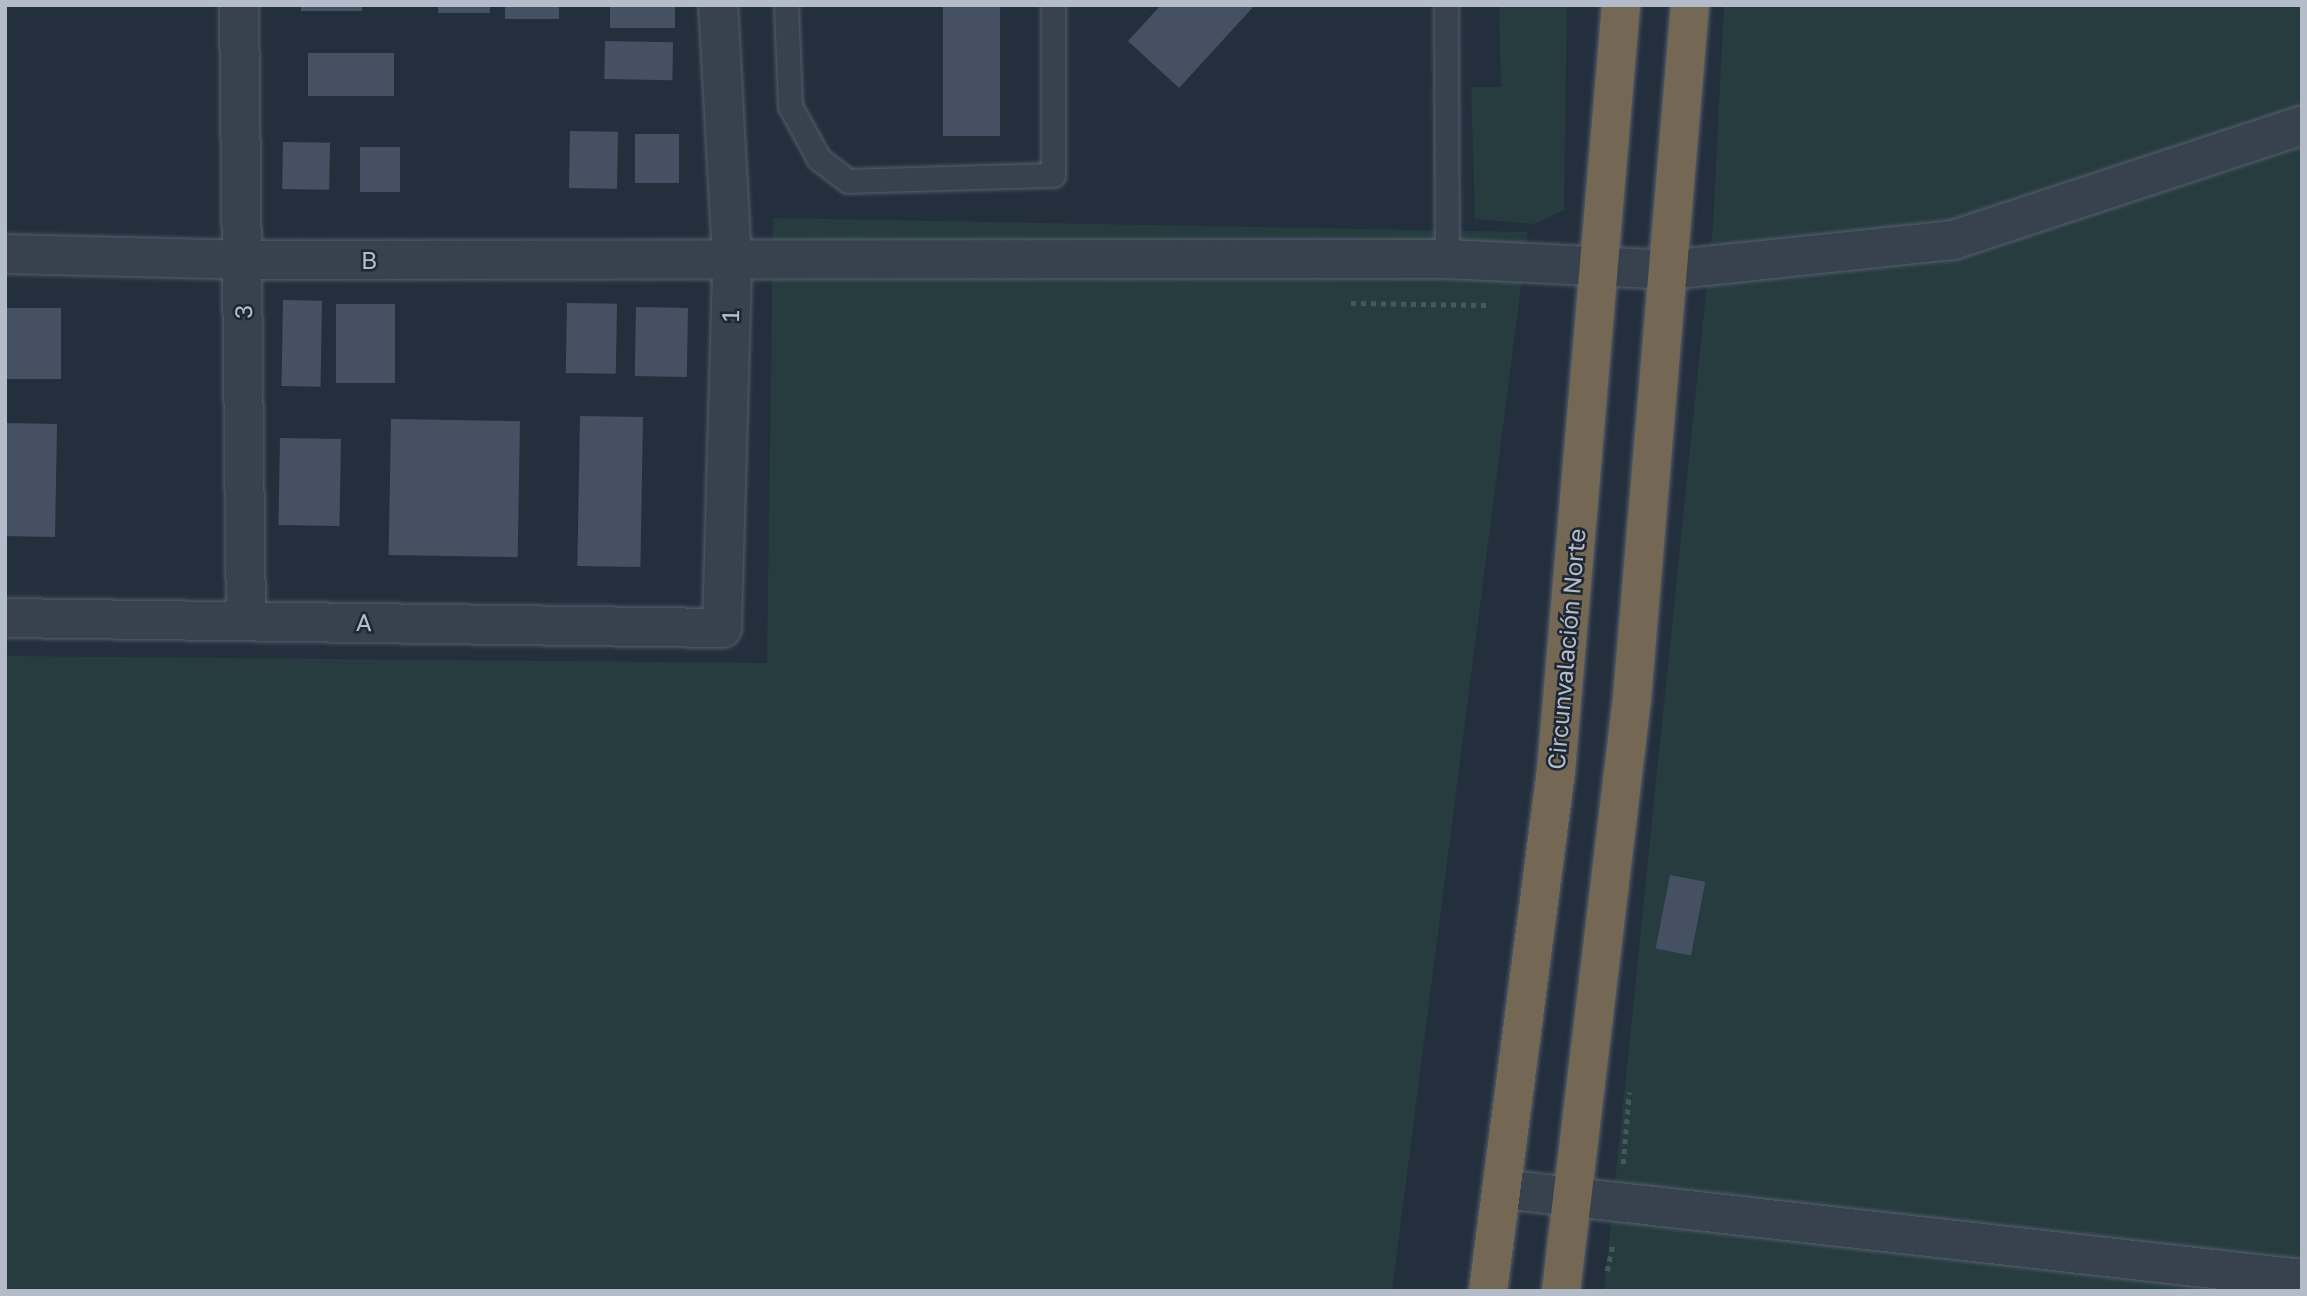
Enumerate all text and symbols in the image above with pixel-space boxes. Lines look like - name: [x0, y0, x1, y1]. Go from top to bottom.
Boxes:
- street label: B: [361, 246, 377, 274]
- street label: 3: [228, 305, 258, 319]
- street label: 1: [716, 310, 744, 322]
- street label: Circunvalación Norte: [1541, 527, 1591, 771]
- street label: A: [356, 607, 372, 637]

